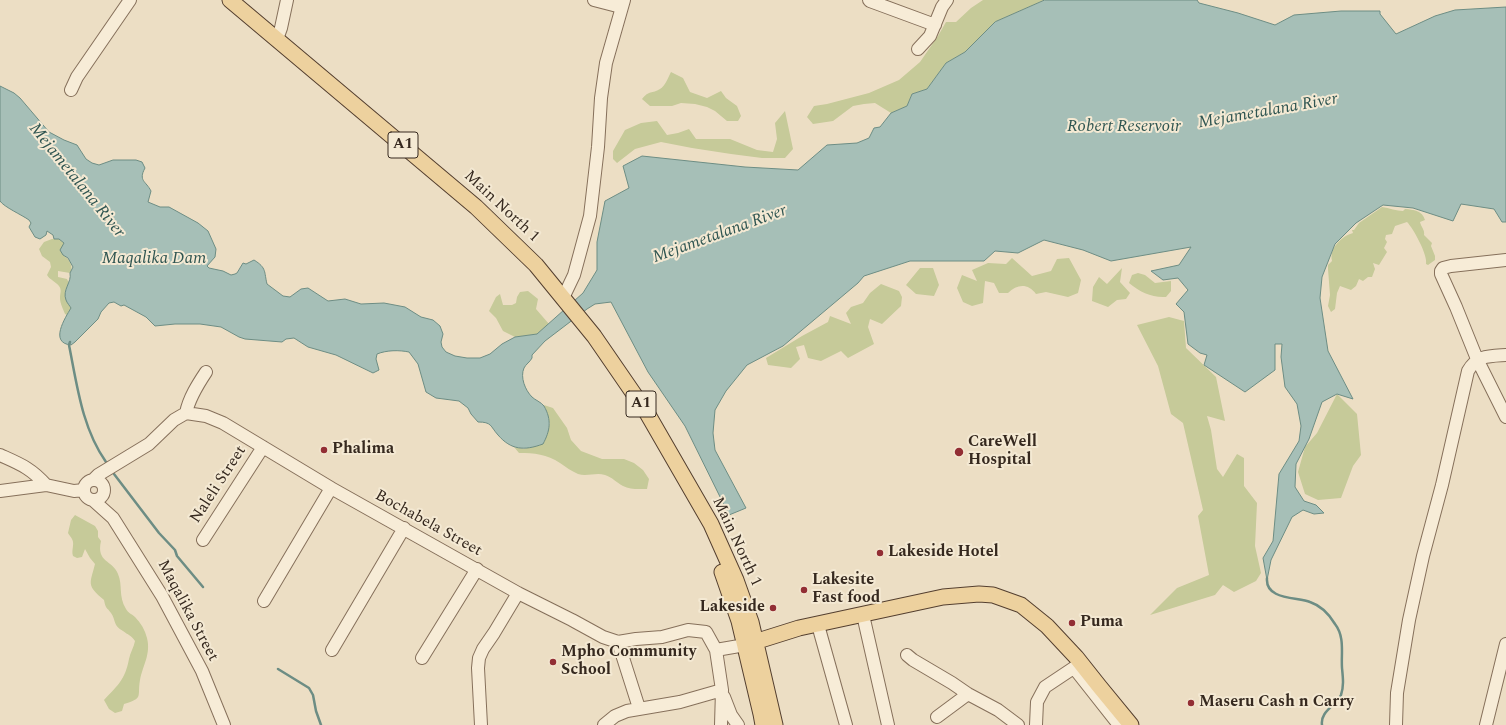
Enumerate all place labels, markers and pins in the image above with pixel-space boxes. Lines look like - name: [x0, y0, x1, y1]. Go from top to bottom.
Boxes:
- place label: CareWell Hospital: [968, 433, 1037, 471]
- place label: Phalima: [332, 440, 394, 460]
- marker: Phalima: [319, 445, 329, 455]
- marker: CareWell Hospital: [953, 446, 965, 458]
- place label: Lakeside Hotel: [888, 543, 999, 563]
- marker: Lakeside Hotel: [875, 548, 885, 558]
- place label: Lakesite Fast food: [812, 571, 880, 609]
- marker: Lakesite Fast food: [799, 585, 809, 595]
- place label: Lakeside: [700, 598, 765, 618]
- marker: Lakeside: [768, 603, 778, 613]
- place label: Puma: [1080, 613, 1123, 633]
- marker: Puma: [1067, 618, 1077, 628]
- place label: Mpho Community School: [561, 643, 696, 681]
- marker: Mpho Community School: [548, 657, 558, 667]
- place label: Maseru Cash n Carry: [1199, 693, 1354, 713]
- marker: Maseru Cash n Carry: [1186, 698, 1196, 708]

